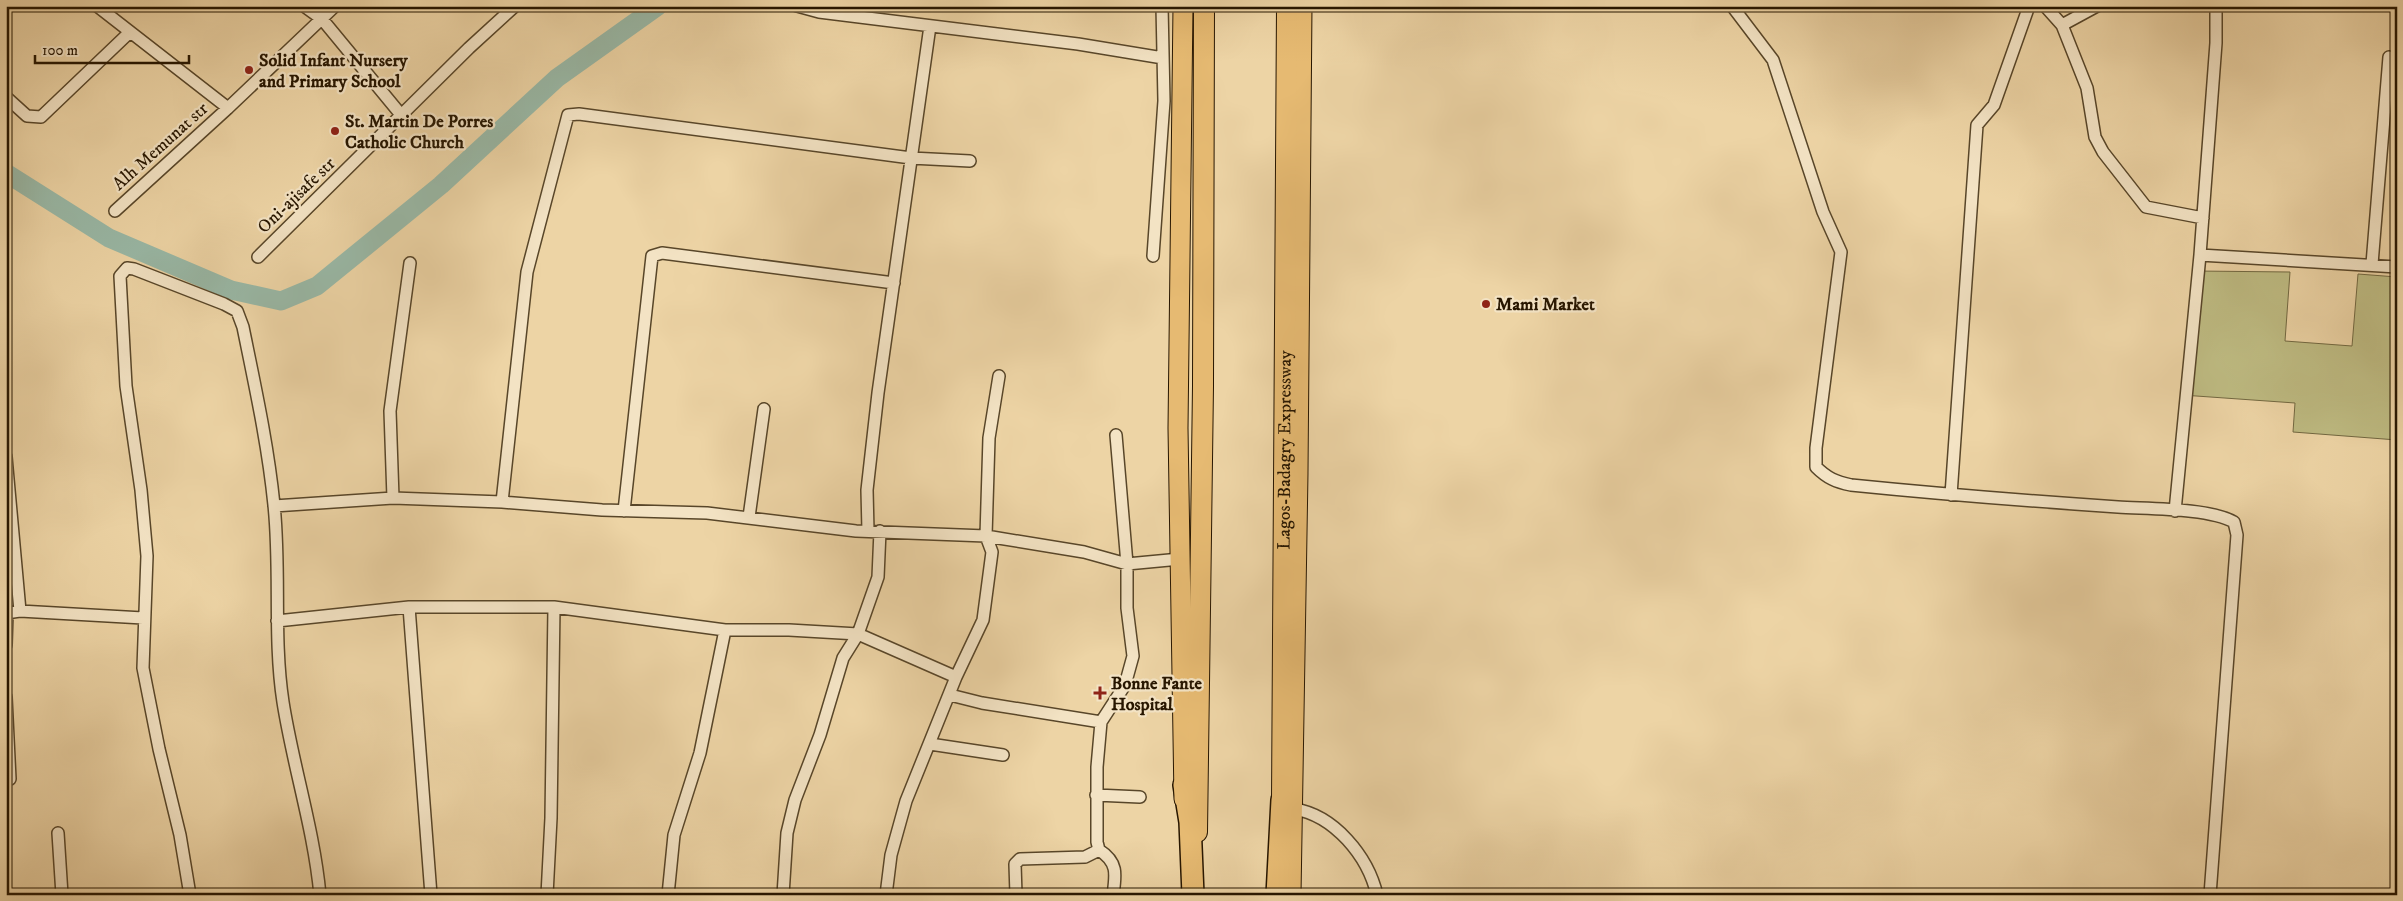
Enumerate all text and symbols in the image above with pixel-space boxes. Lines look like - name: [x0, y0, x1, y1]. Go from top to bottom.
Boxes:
- scale bar: [35, 32, 189, 64]
- text: 100 m: [42, 41, 78, 60]
- place label: Solid Infant Nursery and Primary School: [259, 50, 408, 93]
- marker: Solid Infant Nursery and Primary School: [243, 64, 255, 76]
- street label: Alh Memunat str: [108, 98, 213, 195]
- place label: St. Martin De Porres Catholic Church: [345, 111, 493, 154]
- marker: St. Martin De Porres Catholic Church: [329, 125, 341, 137]
- street label: Oni-ajisafe str: [253, 153, 340, 238]
- place label: Mami Market: [1496, 294, 1595, 316]
- marker: Mami Market: [1480, 298, 1492, 310]
- street label: Lagos-Badagry Expressway: [1274, 350, 1297, 550]
- place label: Bonne Fante Hospital: [1111, 673, 1202, 716]
- marker: Bonne Fante Hospital: [1093, 686, 1107, 700]

